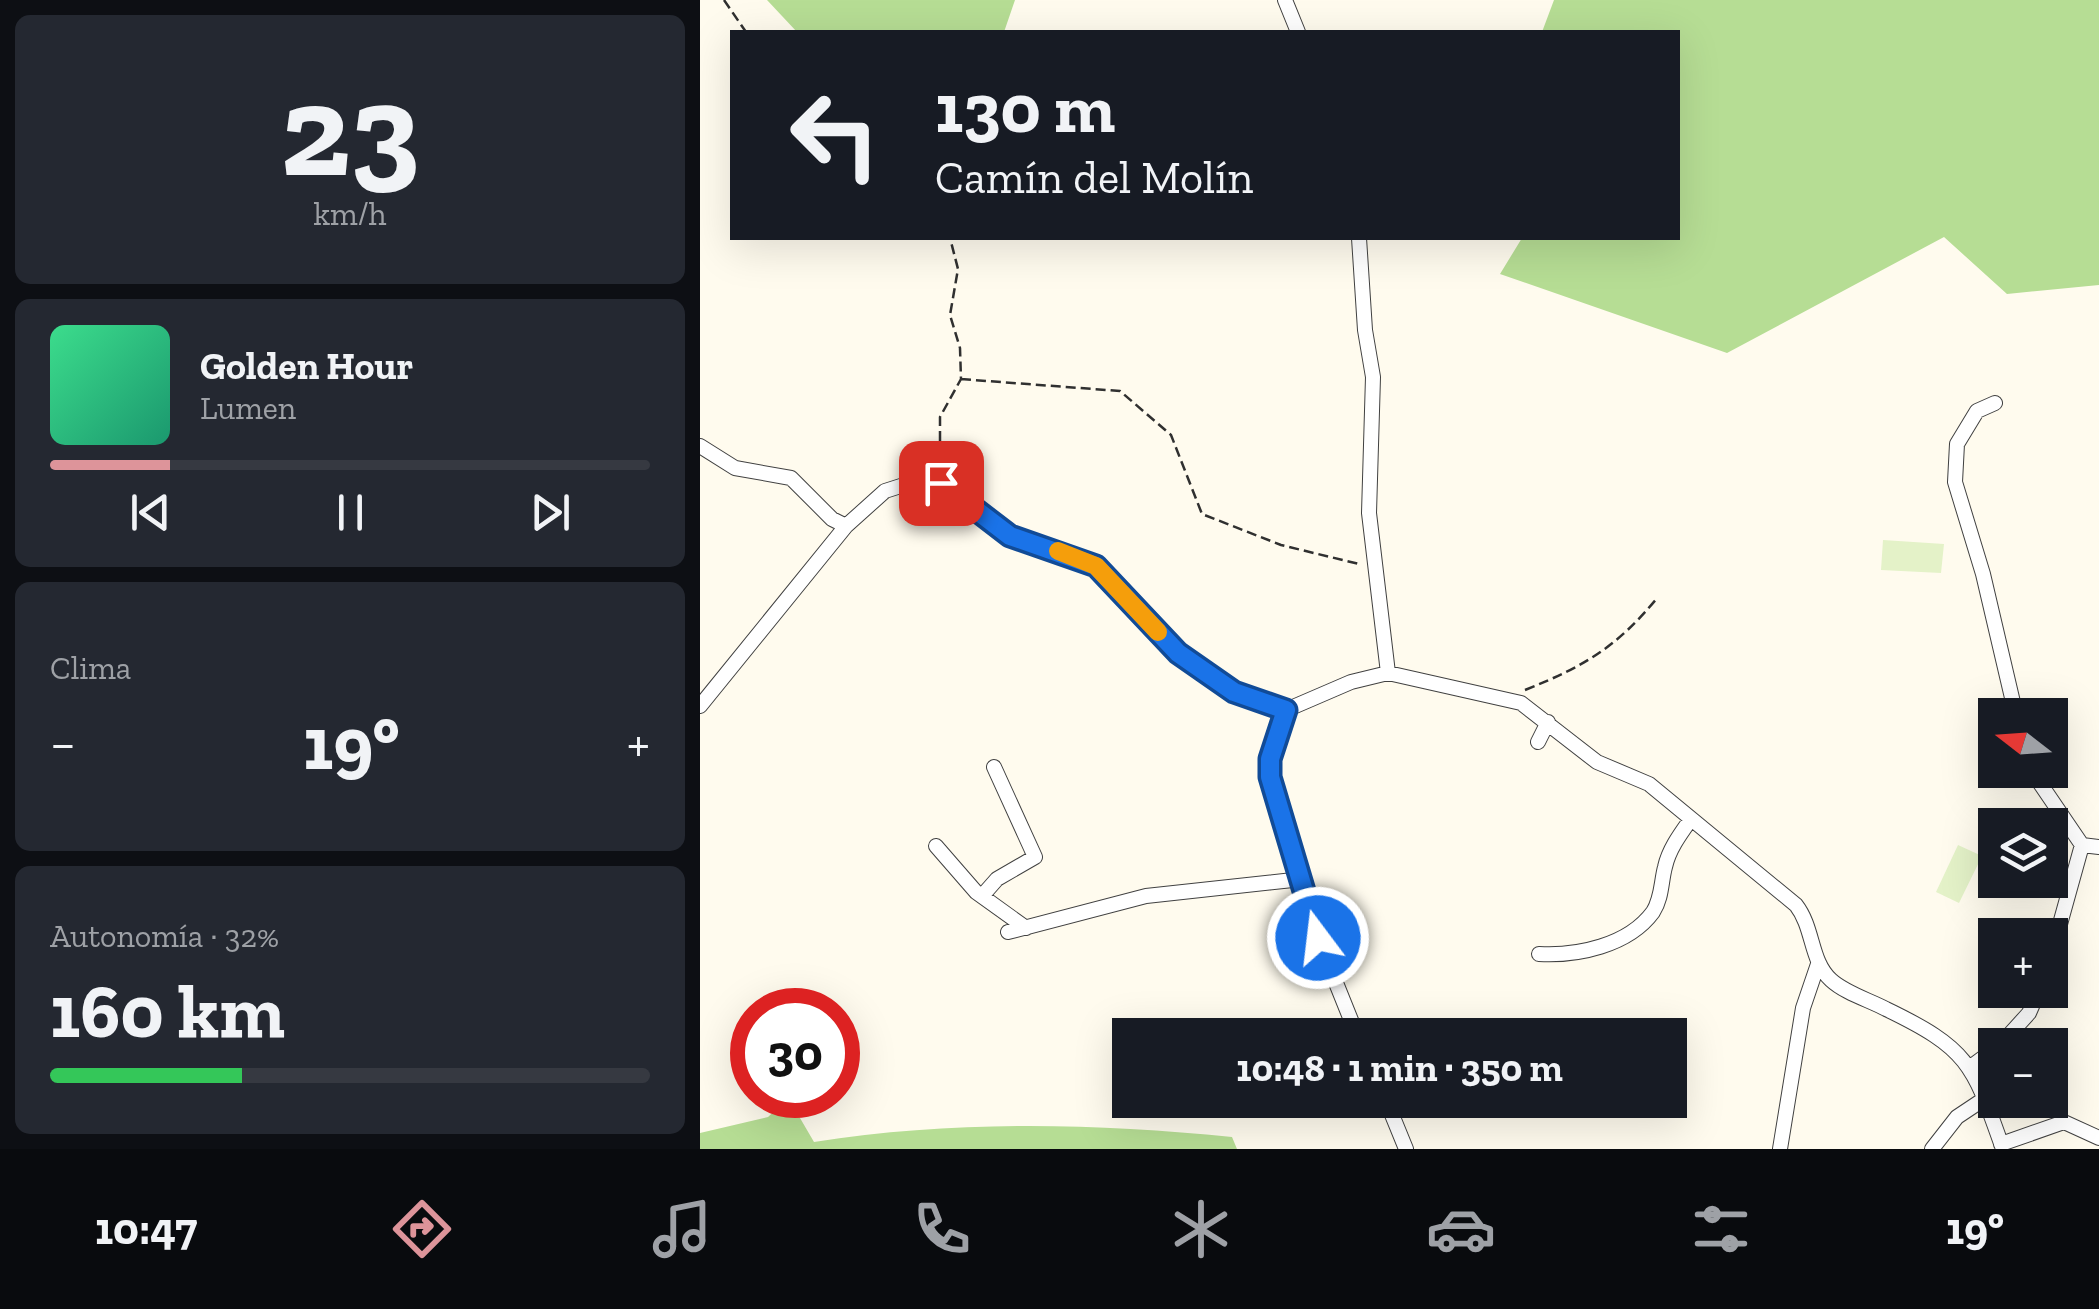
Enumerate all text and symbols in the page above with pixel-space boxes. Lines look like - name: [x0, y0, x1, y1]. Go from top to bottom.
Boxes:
- text: 23: [280, 52, 420, 208]
- text: 130 m: [935, 66, 1115, 150]
- icon: left: [770, 70, 900, 200]
- text: Camín del Molín: [935, 151, 1253, 205]
- text: km/h: [313, 195, 387, 233]
- text: Golden Hour: [200, 343, 413, 389]
- text: Lumen: [200, 389, 296, 427]
- pin: [899, 441, 984, 526]
- icon: arrive: [914, 456, 969, 511]
- icon: previous: [123, 485, 178, 540]
- icon: pause: [323, 485, 378, 540]
- icon: next: [523, 485, 578, 540]
- text: Clima: [50, 649, 131, 687]
- text: 19°: [303, 698, 400, 788]
- north arrow: [1978, 698, 2068, 788]
- map controls: [1978, 698, 2068, 1118]
- text: −: [50, 710, 76, 776]
- text: +: [627, 710, 650, 776]
- button: layers: [1978, 808, 2068, 898]
- position arrow: [1266, 886, 1370, 990]
- text: Autonomía · 32%: [50, 917, 279, 955]
- button: +: [1978, 918, 2068, 1008]
- text: 160 km: [50, 966, 285, 1056]
- speed limit sign: 30: [730, 988, 860, 1118]
- button: −: [1978, 1028, 2068, 1118]
- text: 10:48 · 1 min · 350 m: [1236, 1045, 1563, 1091]
- icon: directions: [387, 1194, 457, 1264]
- icon: music: [647, 1194, 717, 1264]
- icon: phone: [907, 1194, 977, 1264]
- icon: climate: [1166, 1194, 1236, 1264]
- icon: car: [1426, 1194, 1496, 1264]
- icon: filters: [1686, 1194, 1756, 1264]
- text: 10:47: [95, 1202, 197, 1256]
- text: 19°: [1946, 1202, 2004, 1256]

